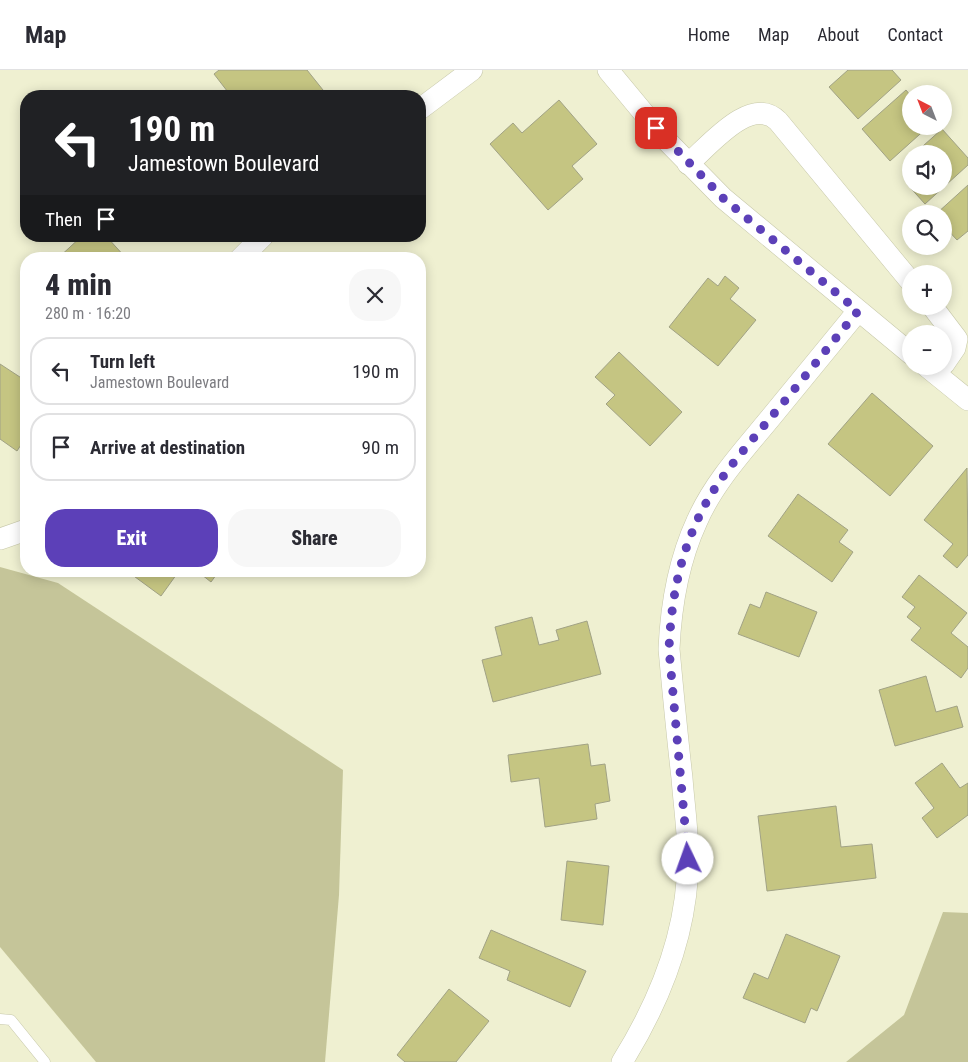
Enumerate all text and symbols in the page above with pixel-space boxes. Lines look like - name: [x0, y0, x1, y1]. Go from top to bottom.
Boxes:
- text: Map: [25, 21, 66, 49]
- text: Home: [688, 24, 730, 45]
- text: Map: [758, 24, 789, 45]
- text: About: [817, 24, 859, 45]
- text: Contact: [887, 24, 943, 45]
- north arrow: [902, 85, 952, 135]
- map controls: [902, 85, 952, 375]
- pin: [635, 107, 677, 149]
- text: 190 m: [128, 109, 215, 150]
- icon: left: [45, 110, 110, 175]
- icon: arrive: [642, 114, 670, 142]
- button: sound: [902, 145, 952, 195]
- text: Jamestown Boulevard: [128, 151, 320, 176]
- icon: arrive: [92, 205, 120, 233]
- button: search: [902, 205, 952, 255]
- text: Then: [45, 208, 82, 231]
- button: +: [902, 265, 952, 315]
- text: 4 min: [45, 267, 112, 302]
- button: close: [349, 269, 401, 321]
- text: 280 m · 16:20: [45, 304, 131, 323]
- button: −: [902, 325, 952, 375]
- text: Turn left: [90, 350, 155, 373]
- icon: left: [47, 357, 75, 385]
- text: 190 m: [352, 360, 399, 383]
- text: Jamestown Boulevard: [90, 373, 229, 392]
- icon: arrive: [47, 433, 75, 461]
- text: Arrive at destination: [90, 436, 245, 459]
- text: 90 m: [362, 436, 399, 459]
- button: Exit: [45, 509, 218, 567]
- button: Share: [228, 509, 401, 567]
- position arrow: [661, 832, 713, 884]

